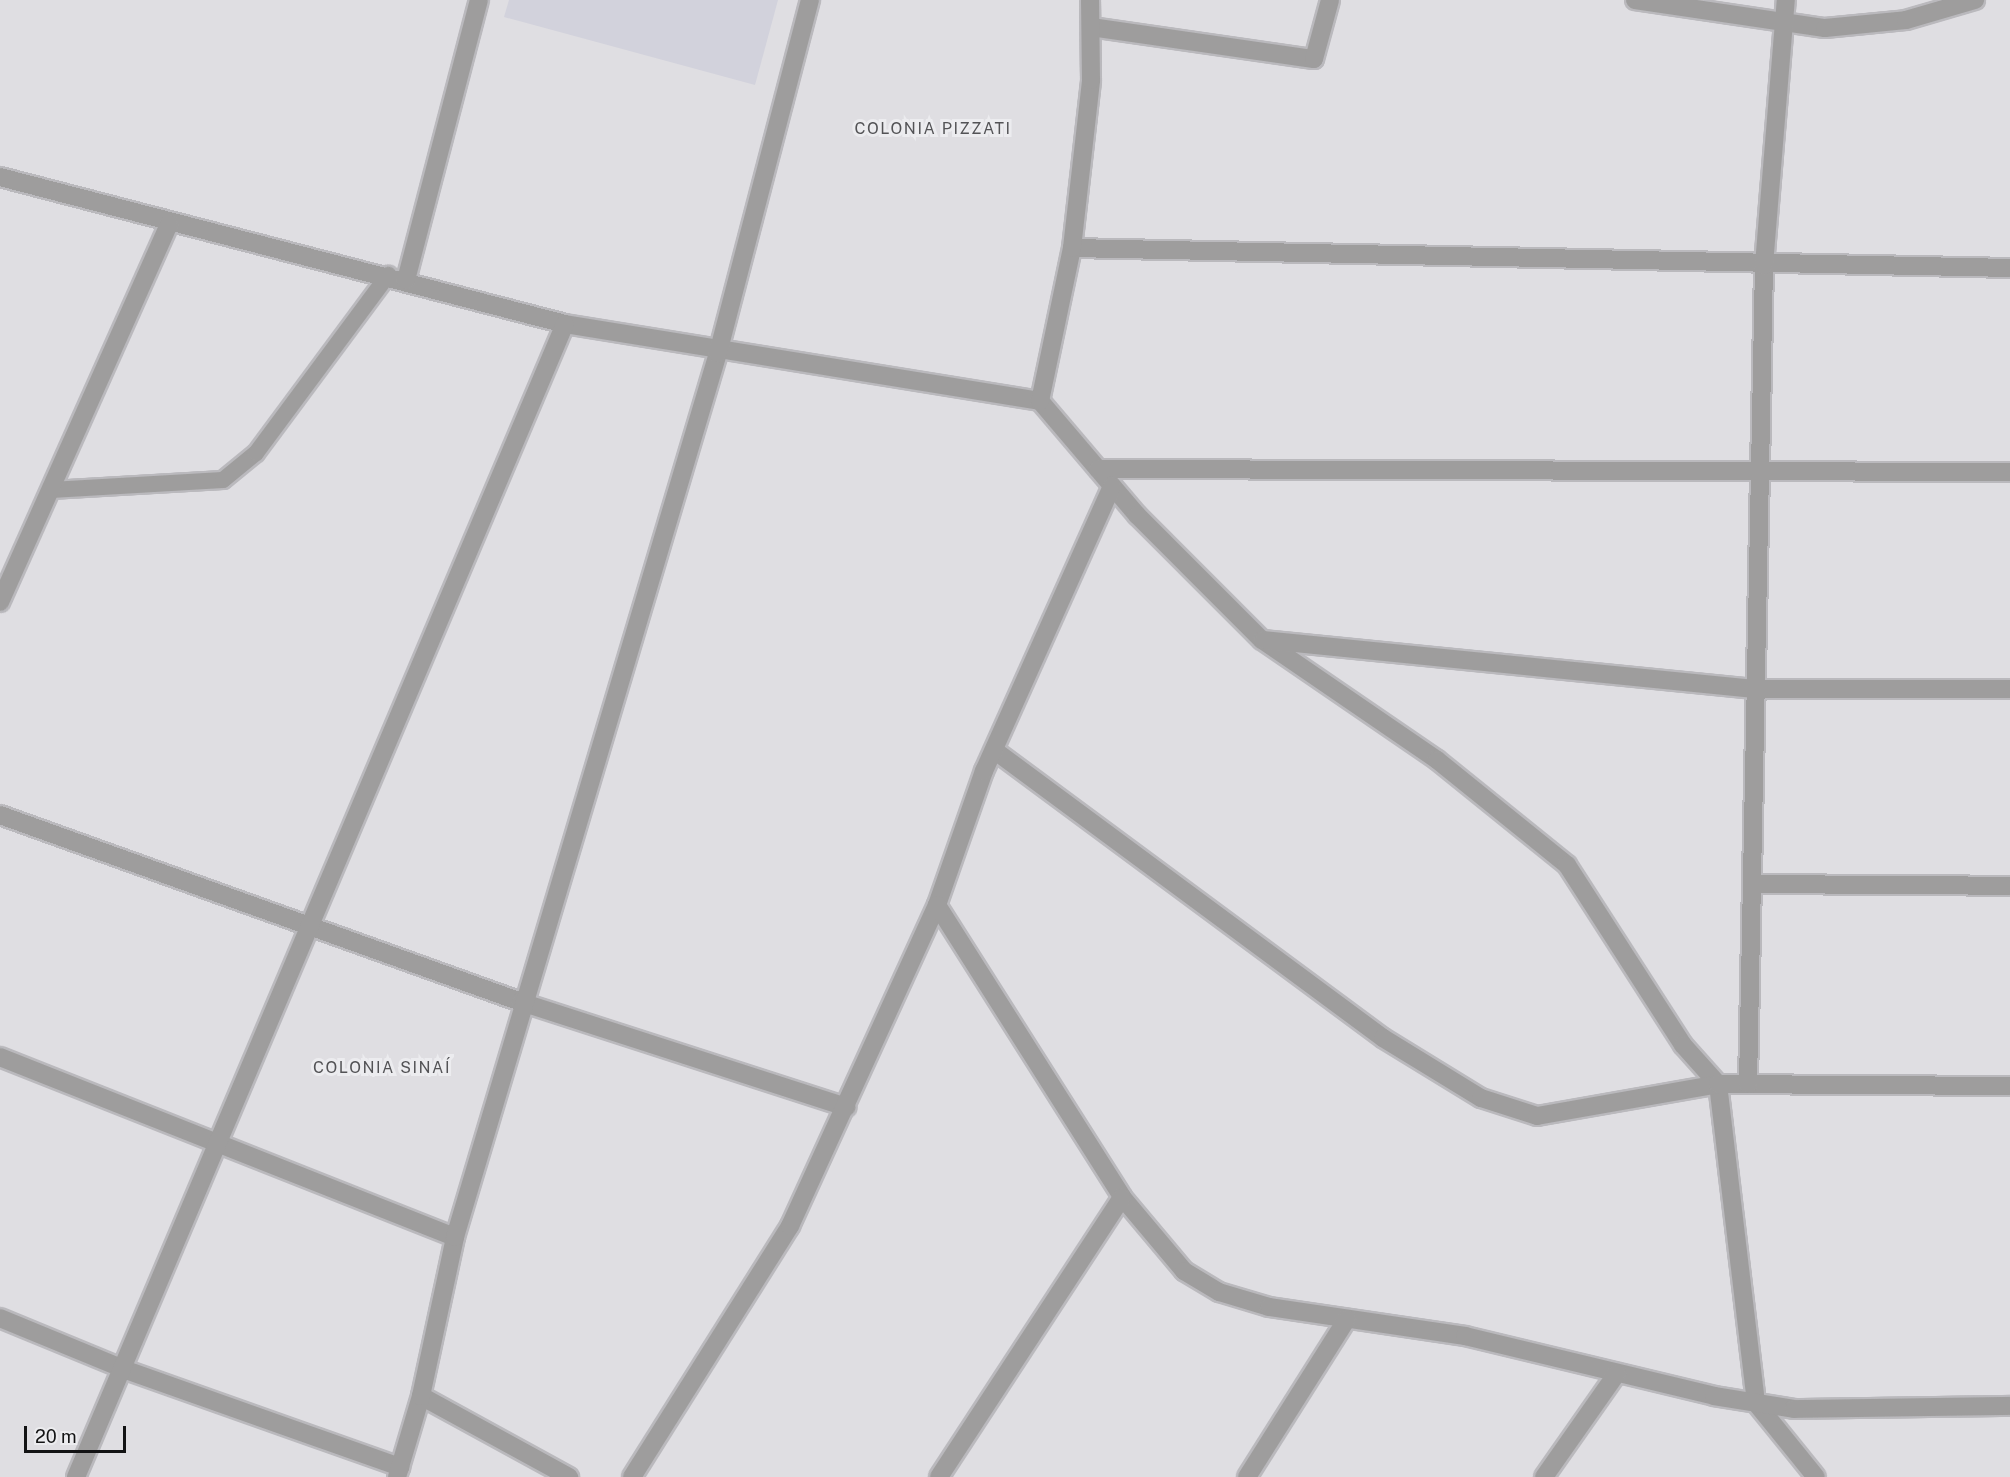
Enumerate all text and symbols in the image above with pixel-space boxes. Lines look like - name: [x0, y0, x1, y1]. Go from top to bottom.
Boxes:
- district label: COLONIA PIZZATI: [854, 119, 1012, 139]
- district label: COLONIA SINAÍ: [313, 1058, 451, 1078]
- scale bar: [27, 1414, 129, 1452]
- text: 20 m: [35, 1426, 77, 1447]

